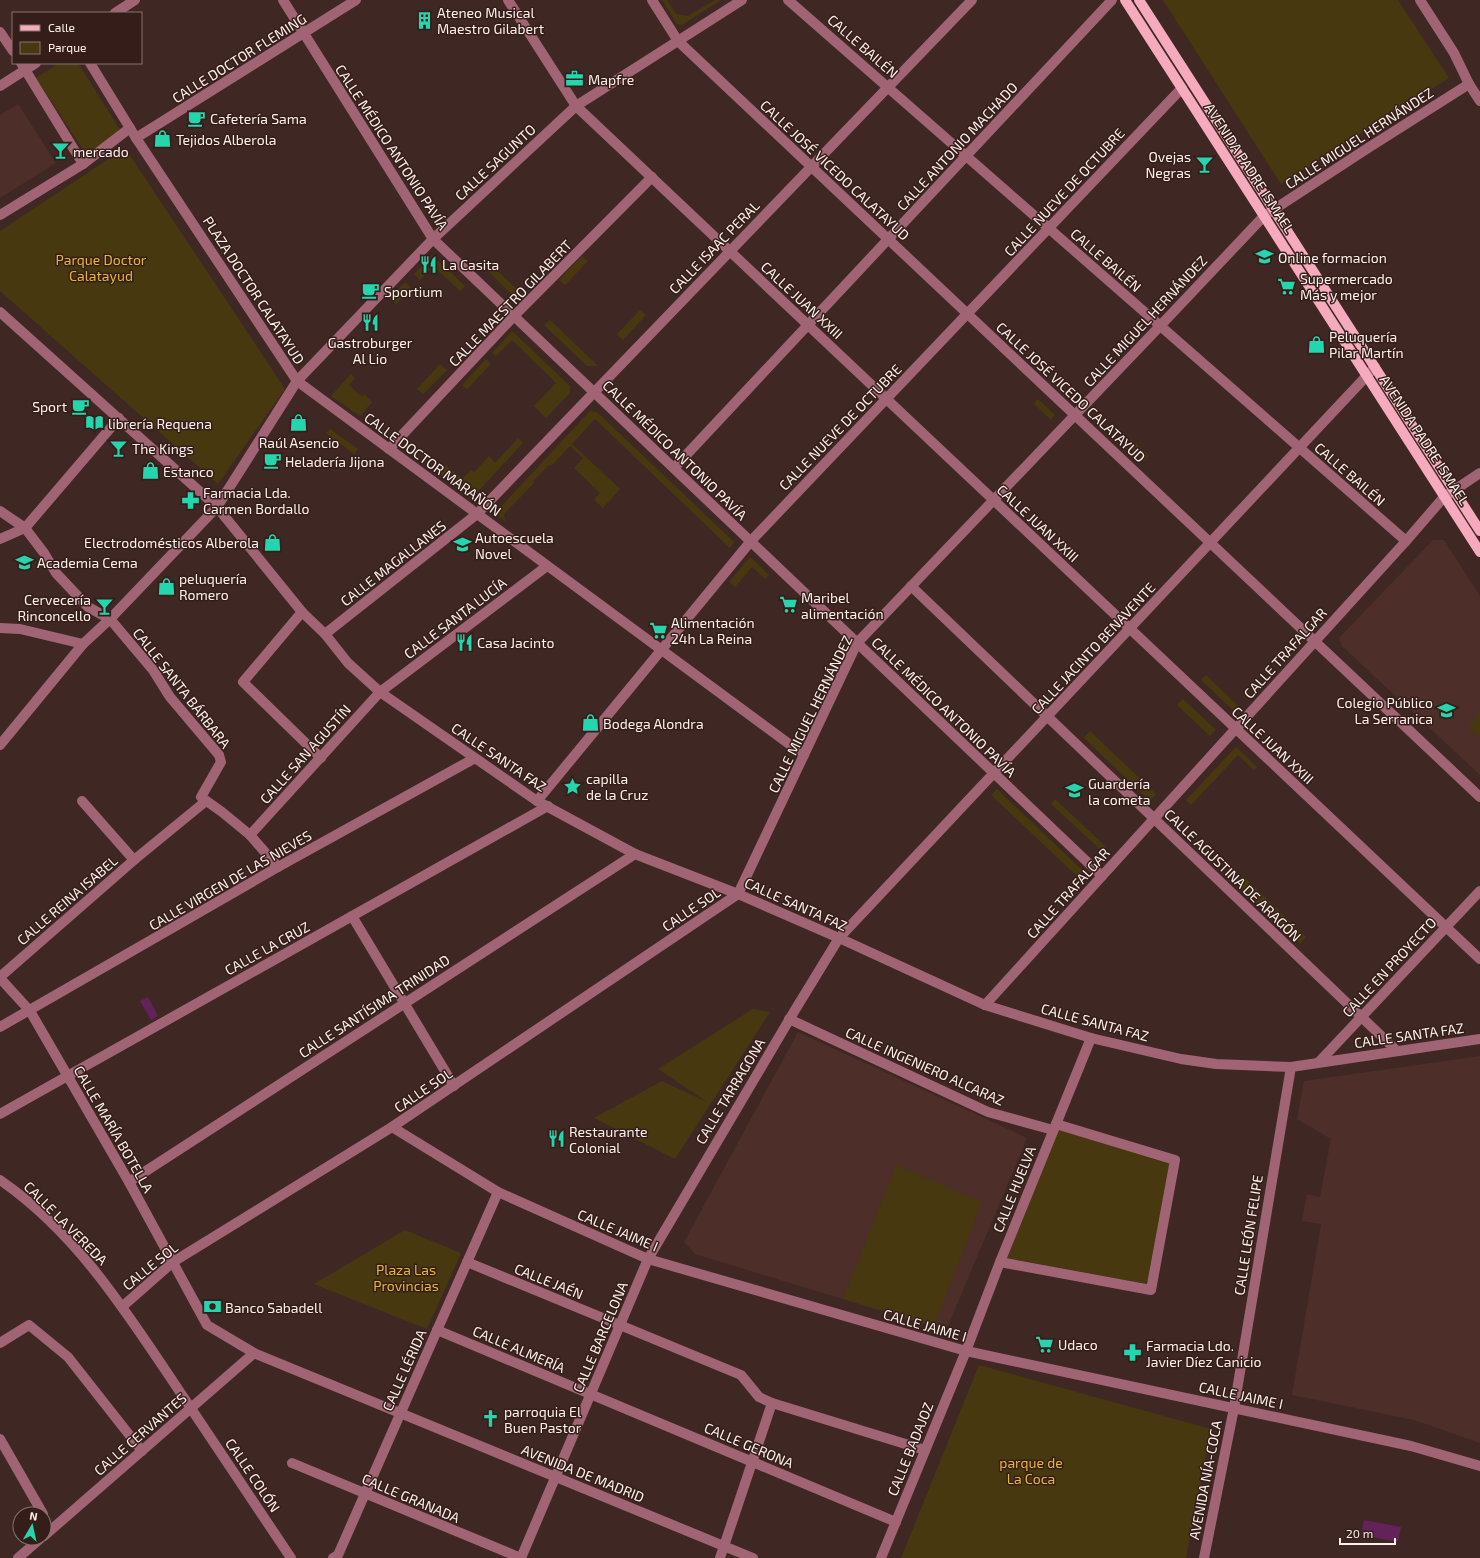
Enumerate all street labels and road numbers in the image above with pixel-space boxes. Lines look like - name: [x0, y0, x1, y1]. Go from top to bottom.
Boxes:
- street label: CALLE DOCTOR FLEMING: [169, 10, 309, 106]
- street label: CALLE BAILÉN: [824, 11, 902, 81]
- street label: CALLE MÉDICO ANTONIO PAVÍA: [332, 61, 452, 233]
- street label: CALLE ANTONIO MACHADO: [893, 78, 1021, 214]
- street label: CALLE MIGUEL HERNÁNDEZ: [1282, 84, 1436, 192]
- street label: CALLE JOSÉ VICEDO CALATAYUD: [757, 96, 913, 244]
- street label: AVENIDA PADRE ISMAEL: [1202, 100, 1298, 236]
- street label: CALLE SAGUNTO: [451, 120, 539, 204]
- street label: CALLE NUEVE DE OCTUBRE: [1000, 124, 1128, 260]
- street label: CALLE ISAAC PERAL: [665, 197, 763, 297]
- street label: PLAZA DOCTOR CALATAYUD: [200, 213, 308, 367]
- street label: CALLE BAILÉN: [1067, 225, 1145, 295]
- street label: CALLE MAESTRO GILABERT: [445, 236, 575, 370]
- street label: CALLE MIGUEL HERNÁNDEZ: [1080, 252, 1210, 390]
- street label: CALLE JUAN XXIII: [758, 258, 846, 342]
- street label: CALLE JOSÉ VICEDO CALATAYUD: [993, 318, 1149, 466]
- street label: CALLE NUEVE DE OCTUBRE: [775, 360, 905, 494]
- street label: AVENIDA PADRE ISMAEL: [1377, 372, 1473, 508]
- street label: CALLE MÉDICO ANTONIO PAVÍA: [599, 377, 751, 524]
- street label: CALLE DOCTOR MARAÑÓN: [361, 409, 505, 519]
- street label: CALLE BAILÉN: [1311, 439, 1389, 509]
- street label: CALLE JUAN XXIII: [994, 481, 1082, 565]
- street label: CALLE MAGALLANES: [337, 516, 449, 609]
- street label: CALLE SANTA LUCÍA: [400, 574, 510, 662]
- street label: CALLE JACINTO BENAVENTE: [1027, 578, 1159, 717]
- street label: CALLE TRAFALGAR: [1240, 604, 1330, 702]
- street label: CALLE SANTA BÁRBARA: [130, 624, 234, 752]
- street label: CALLE MIGUEL HERNÁNDEZ: [764, 632, 856, 796]
- street label: CALLE MÉDICO ANTONIO PAVÍA: [868, 634, 1020, 781]
- street label: CALLE SAN AGUSTÍN: [256, 701, 354, 807]
- street label: CALLE JUAN XXIII: [1229, 703, 1317, 787]
- street label: CALLE SANTA FAZ: [448, 719, 550, 795]
- street label: CALLE AGUSTINA DE ARAGÓN: [1161, 805, 1305, 945]
- street label: CALLE VIRGEN DE LAS NIEVES: [146, 826, 314, 934]
- street label: CALLE TRAFALGAR: [1023, 844, 1113, 942]
- street label: CALLE REINA ISABEL: [13, 852, 121, 948]
- street label: CALLE SANTA FAZ: [742, 874, 850, 934]
- street label: CALLE SOL: [659, 883, 723, 935]
- street label: CALLE EN PROYECTO: [1338, 914, 1440, 1020]
- street label: CALLE LA CRUZ: [221, 918, 313, 978]
- street label: CALLE SANTÍSIMA TRINIDAD: [295, 951, 453, 1061]
- street label: CALLE SANTA FAZ: [1039, 999, 1151, 1045]
- street label: CALLE SANTA FAZ: [1353, 1019, 1465, 1051]
- street label: CALLE INGENIERO ALCARAZ: [843, 1023, 1007, 1109]
- street label: CALLE TARRAGONA: [692, 1035, 768, 1147]
- street label: CALLE MARÍA BOTELLA: [71, 1062, 157, 1196]
- street label: CALLE SOL: [391, 1064, 455, 1116]
- street label: CALLE HUELVA: [989, 1143, 1039, 1235]
- street label: CALLE LEÓN FELIPE: [1230, 1173, 1266, 1296]
- street label: CALLE LA VEREDA: [21, 1178, 112, 1269]
- street label: CALLE JAIME I: [575, 1205, 661, 1255]
- street label: CALLE SOL: [119, 1238, 181, 1294]
- street label: CALLE JAÉN: [512, 1259, 586, 1303]
- street label: CALLE BARCELONA: [569, 1279, 631, 1395]
- street label: CALLE JAIME I: [881, 1305, 969, 1345]
- street label: CALLE ALMERÍA: [470, 1322, 568, 1376]
- street label: CALLE LÉRIDA: [378, 1326, 430, 1413]
- street label: CALLE JAIME I: [1197, 1378, 1285, 1412]
- street label: CALLE CERVANTES: [90, 1389, 190, 1479]
- street label: CALLE BADAJOZ: [884, 1400, 937, 1498]
- street label: CALLE GERONA: [702, 1419, 796, 1472]
- street label: AVENIDA NÍA-COCA: [1185, 1419, 1225, 1541]
- street label: CALLE COLÓN: [222, 1435, 284, 1515]
- street label: AVENIDA DE MADRID: [519, 1441, 647, 1505]
- street label: CALLE GRANADA: [359, 1470, 463, 1526]

